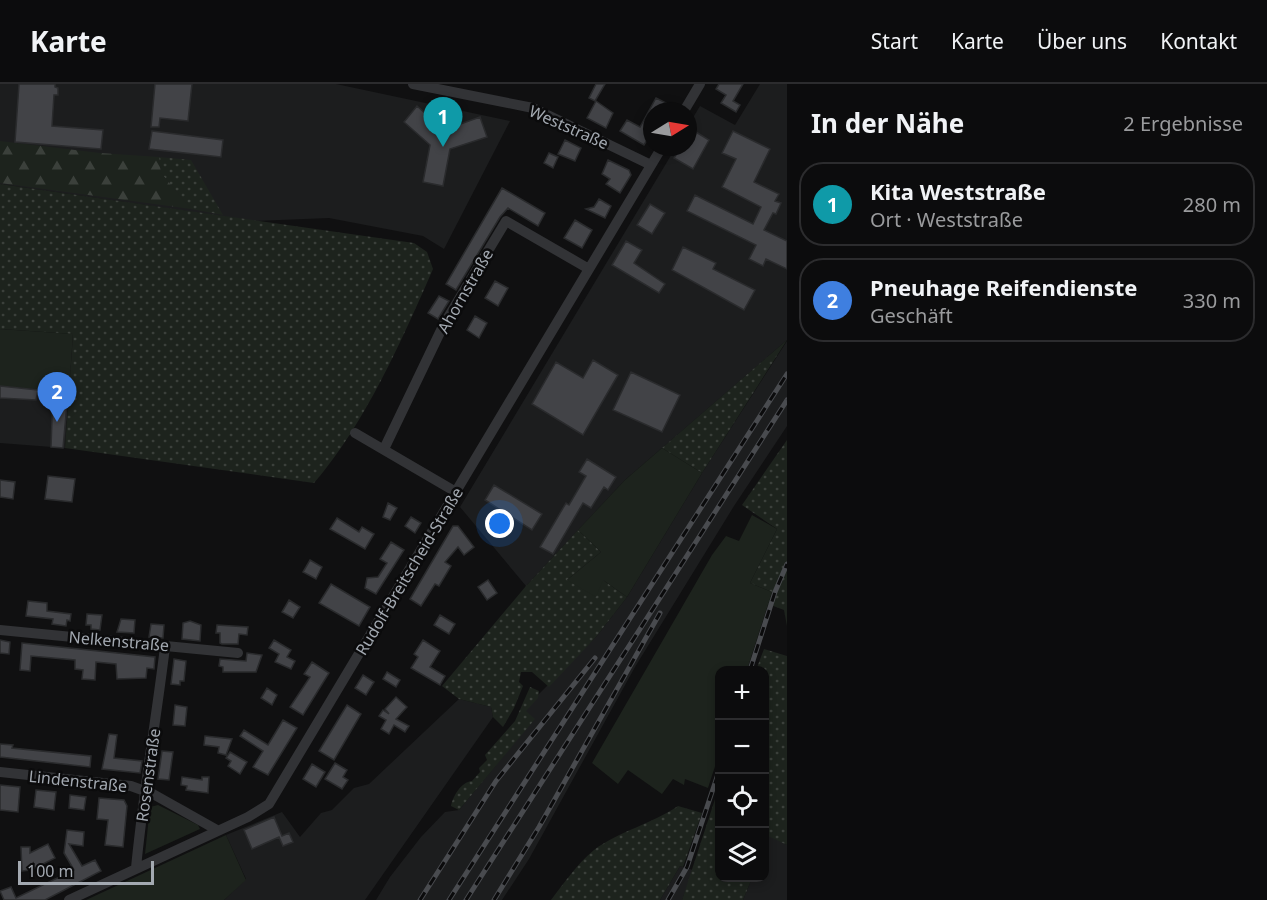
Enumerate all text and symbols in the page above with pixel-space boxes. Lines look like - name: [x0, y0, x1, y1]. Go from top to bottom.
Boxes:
- text: Karte: [30, 22, 107, 60]
- text: Start: [871, 27, 918, 55]
- text: Karte: [951, 27, 1004, 55]
- text: Über uns: [1037, 27, 1127, 55]
- text: Kontakt: [1160, 27, 1237, 55]
- pin: 1: [424, 98, 462, 147]
- street label: Weststraße: [526, 100, 612, 154]
- north arrow: [643, 102, 697, 156]
- text: In der Nähe: [811, 105, 964, 141]
- text: 2 Ergebnisse: [1123, 110, 1243, 137]
- text: Kita Weststraße: [870, 176, 1046, 206]
- text: 1: [827, 191, 838, 218]
- text: 280 m: [1183, 191, 1241, 218]
- text: Ort · Weststraße: [870, 206, 1023, 233]
- street label: Ahornstraße: [432, 245, 498, 337]
- text: Pneuhage Reifendienste: [870, 272, 1137, 302]
- text: 2: [827, 287, 838, 314]
- text: 330 m: [1183, 287, 1241, 314]
- text: Geschäft: [870, 302, 953, 329]
- pin: 2: [38, 372, 76, 422]
- street label: Rudolf-Breitscheid-Straße: [350, 483, 468, 659]
- your location: [485, 509, 514, 538]
- street label: Nelkenstraße: [68, 626, 170, 656]
- map controls: [715, 666, 769, 882]
- button: +: [715, 666, 769, 720]
- button: −: [715, 720, 769, 774]
- street label: Rosenstraße: [131, 727, 165, 823]
- street label: Lindenstraße: [28, 765, 128, 797]
- button: locate: [715, 774, 769, 828]
- button: layers: [715, 828, 769, 882]
- scale bar: [18, 858, 154, 886]
- text: 100 m: [27, 860, 74, 882]

